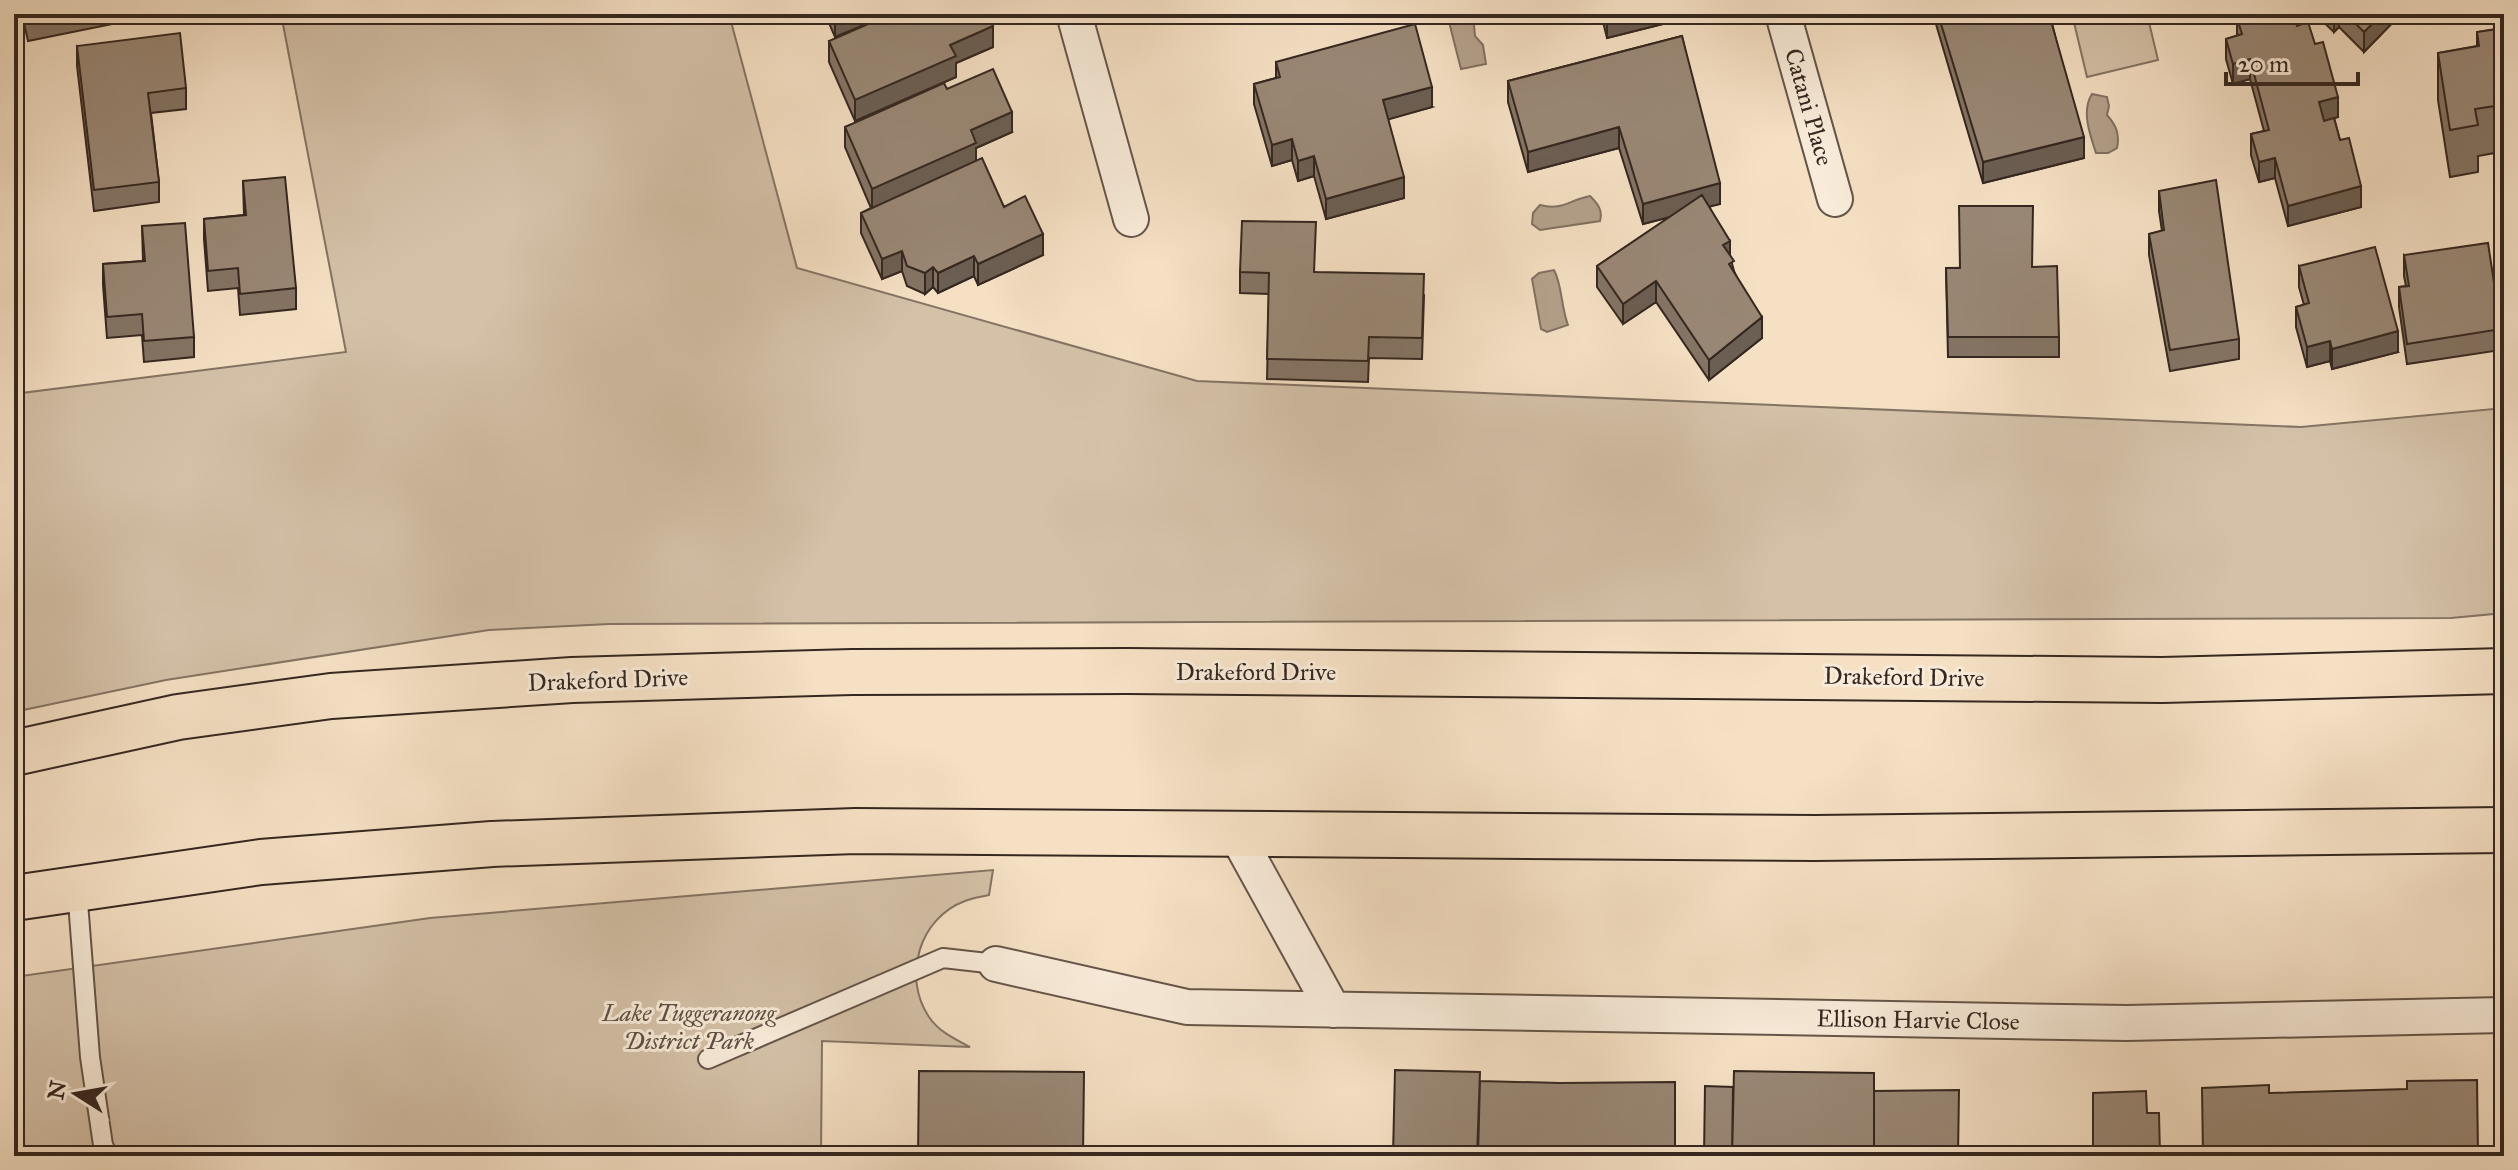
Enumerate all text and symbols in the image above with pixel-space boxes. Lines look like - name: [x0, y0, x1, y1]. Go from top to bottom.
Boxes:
- scale bar: [2226, 36, 2358, 86]
- street label: Catani Place: [1778, 45, 1840, 169]
- text: 20 m: [2238, 49, 2289, 79]
- street label: Drakeford Drive: [1176, 657, 1336, 687]
- street label: Drakeford Drive: [1823, 661, 1985, 693]
- street label: Drakeford Drive: [527, 662, 689, 698]
- park label: Lake Tuggeranong District Park: [601, 998, 778, 1056]
- street label: Ellison Harvie Close: [1816, 1003, 2020, 1037]
- north arrow: [36, 1054, 116, 1134]
- text: N: [42, 1078, 72, 1102]

